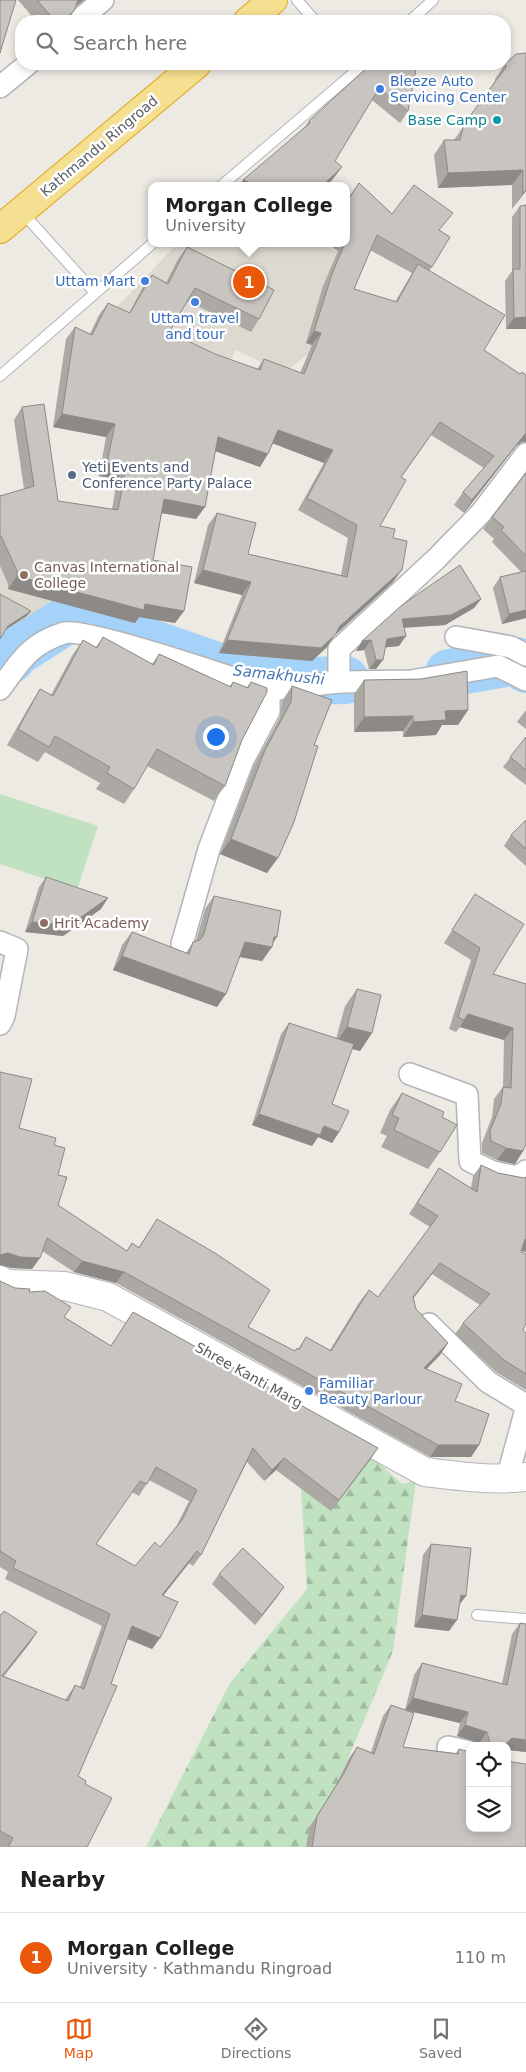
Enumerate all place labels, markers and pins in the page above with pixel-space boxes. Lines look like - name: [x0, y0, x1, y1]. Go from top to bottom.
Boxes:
- place label: Bleeze Auto Servicing Center: [390, 73, 507, 105]
- marker: Bleeze Auto Servicing Center: [374, 83, 386, 95]
- place label: Base Camp: [408, 112, 487, 128]
- marker: Base Camp: [491, 114, 503, 126]
- pin: 1: [233, 263, 265, 301]
- place label: Uttam Mart: [55, 273, 136, 289]
- marker: Uttam Mart: [139, 275, 151, 287]
- marker: Uttam travel and tour: [189, 296, 201, 308]
- place label: Uttam travel and tour: [151, 310, 239, 342]
- place label: Yeti Events and Conference Party Palace: [81, 459, 252, 491]
- marker: Yeti Events and Conference Party Palace: [66, 469, 78, 481]
- place label: Canvas International College: [34, 559, 179, 591]
- marker: Canvas International College: [18, 569, 30, 581]
- place label: Hrit Academy: [54, 915, 149, 931]
- marker: Hrit Academy: [38, 917, 50, 929]
- place label: Familiar Beauty Parlour: [319, 1375, 422, 1407]
- marker: Familiar Beauty Parlour: [303, 1385, 315, 1397]

